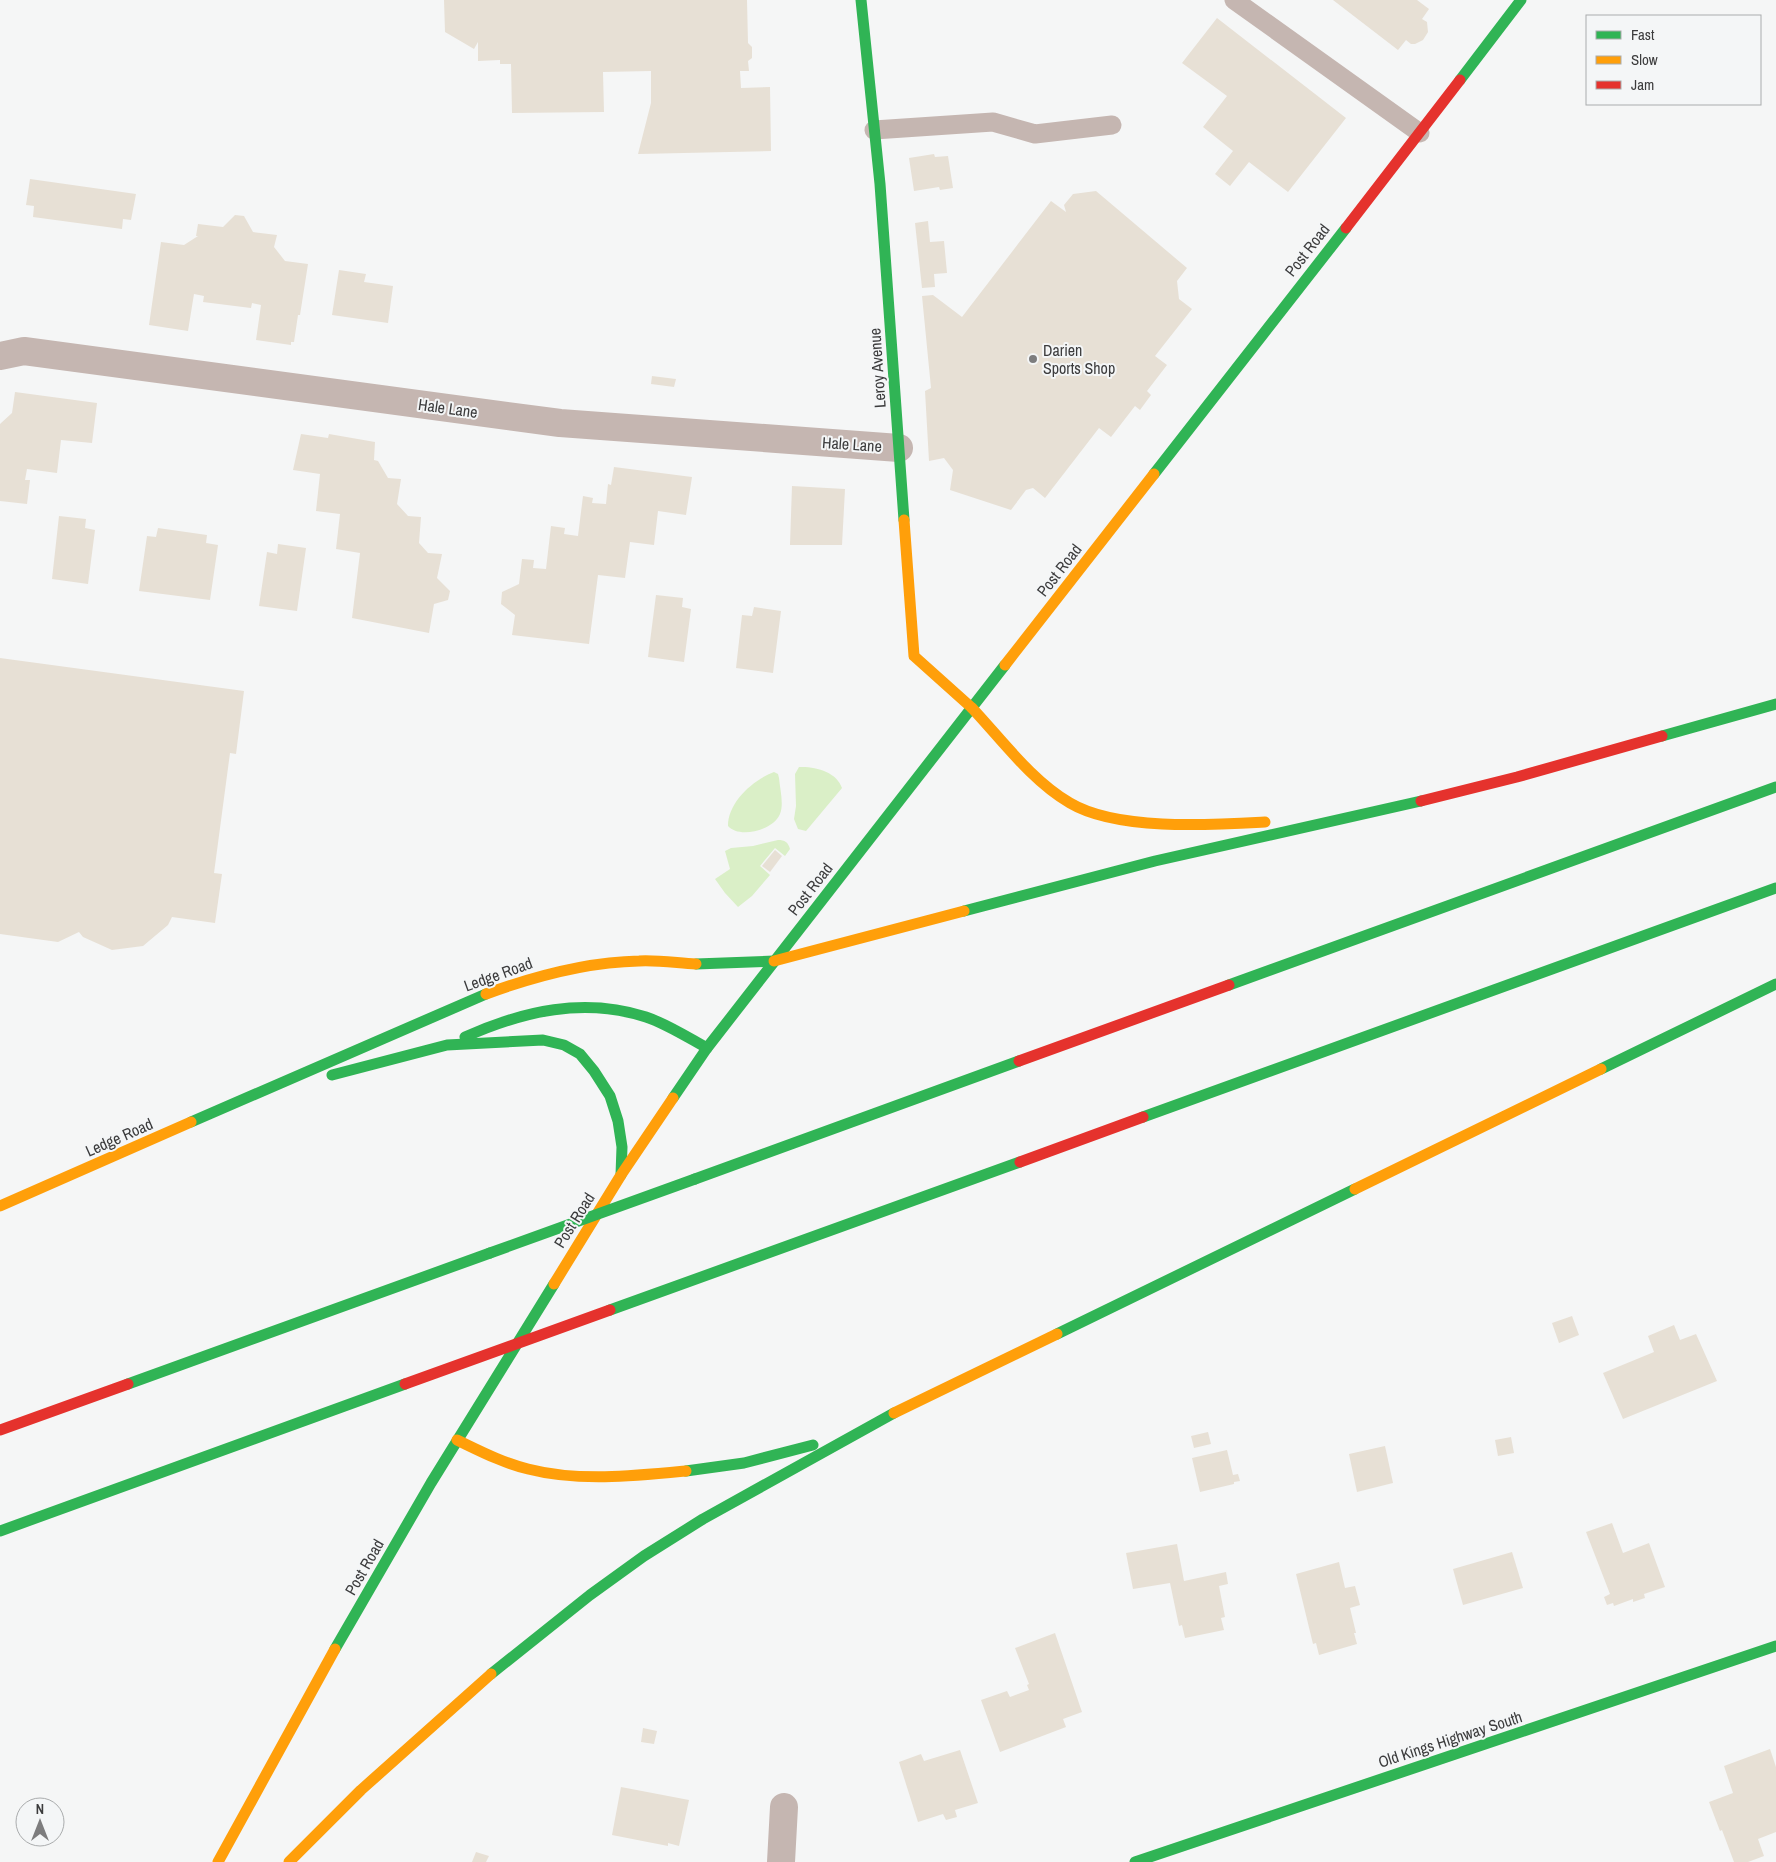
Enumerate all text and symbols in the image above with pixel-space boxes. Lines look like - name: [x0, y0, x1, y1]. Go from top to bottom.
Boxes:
- legend: [1586, 15, 1761, 105]
- text: Fast: [1631, 24, 1655, 45]
- text: Slow: [1631, 49, 1658, 70]
- text: Jam: [1631, 74, 1654, 95]
- street label: Post Road: [1279, 219, 1335, 281]
- street label: Leroy Avenue: [863, 327, 891, 409]
- place label: Darien Sports Shop: [1043, 339, 1115, 379]
- marker: Darien Sports Shop: [1027, 353, 1039, 365]
- street label: Hale Lane: [417, 393, 479, 423]
- street label: Hale Lane: [821, 431, 883, 457]
- street label: Post Road: [1031, 539, 1087, 601]
- street label: Post Road: [782, 858, 838, 920]
- street label: Ledge Road: [461, 951, 535, 997]
- street label: Ledge Road: [82, 1112, 156, 1162]
- street label: Post Road: [548, 1188, 600, 1252]
- street label: Post Road: [339, 1535, 389, 1599]
- street label: Old Kings Highway South: [1375, 1705, 1525, 1773]
- north arrow: [15, 1797, 65, 1847]
- text: N: [36, 1800, 44, 1818]

